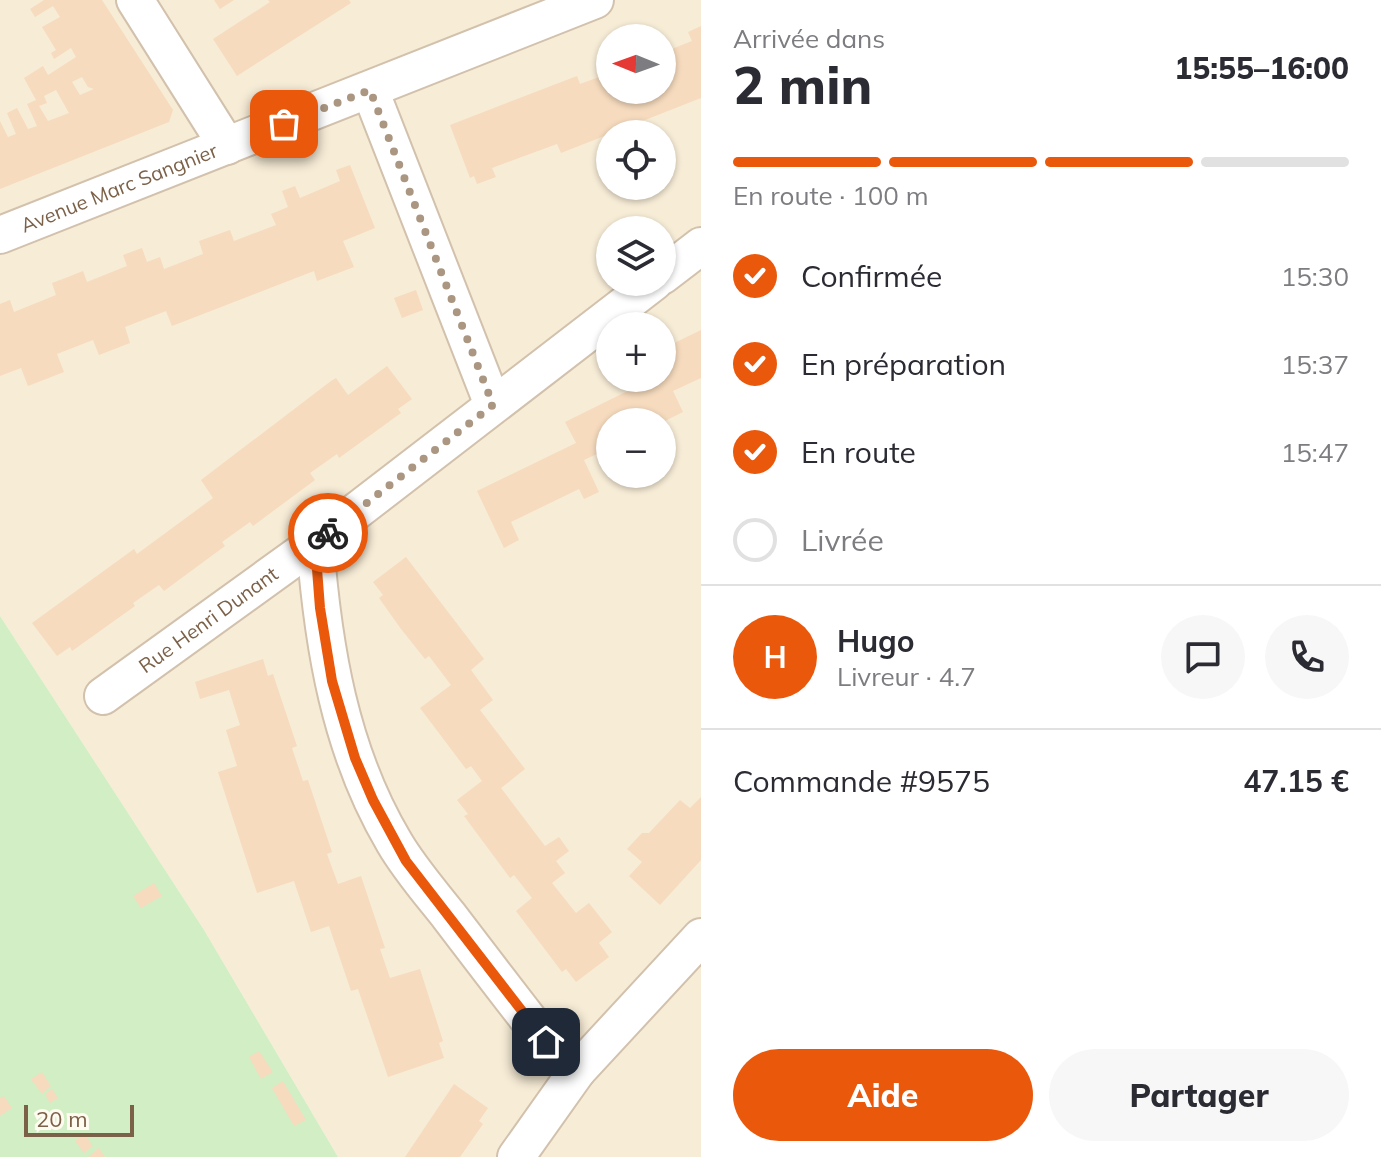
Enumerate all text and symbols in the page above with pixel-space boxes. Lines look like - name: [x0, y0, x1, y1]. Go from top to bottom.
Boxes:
- text: Arrivée dans: [733, 22, 885, 55]
- north arrow: [596, 24, 676, 104]
- map controls: [596, 24, 676, 488]
- text: 15:55–16:00: [1174, 49, 1349, 87]
- text: 2 min: [733, 52, 872, 117]
- pin: [250, 90, 318, 158]
- icon: bag: [262, 102, 306, 146]
- button: locate: [596, 120, 676, 200]
- street label: Avenue Marc Sangnier: [17, 137, 221, 238]
- text: En route · 100 m: [733, 179, 929, 212]
- button: layers: [596, 216, 676, 296]
- icon: check: [733, 254, 777, 298]
- text: Confirmée: [801, 257, 942, 295]
- text: 15:30: [1281, 260, 1349, 293]
- button: +: [596, 312, 676, 392]
- icon: check: [733, 342, 777, 386]
- text: En préparation: [801, 345, 1006, 383]
- text: 15:37: [1281, 348, 1349, 381]
- button: −: [596, 408, 676, 488]
- icon: check: [733, 430, 777, 474]
- text: En route: [801, 433, 916, 471]
- text: 15:47: [1281, 436, 1349, 469]
- courier: [288, 493, 368, 573]
- icon: bike: [306, 511, 350, 555]
- text: Livrée: [801, 521, 884, 559]
- street label: Rue Henri Dunant: [134, 561, 283, 678]
- button: chat: [1161, 615, 1245, 699]
- button: phone: [1265, 615, 1349, 699]
- text: Hugo: [837, 622, 915, 660]
- text: H: [763, 638, 787, 676]
- text: Livreur · 4.7: [837, 660, 976, 693]
- text: Commande #9575: [733, 762, 990, 800]
- text: 47.15 €: [1243, 762, 1349, 800]
- pin: [512, 1008, 580, 1076]
- icon: home: [524, 1020, 568, 1064]
- button: Aide: [733, 1049, 1033, 1141]
- button: Partager: [1049, 1049, 1349, 1141]
- scale bar: [24, 1101, 134, 1137]
- text: 20 m: [36, 1105, 87, 1133]

